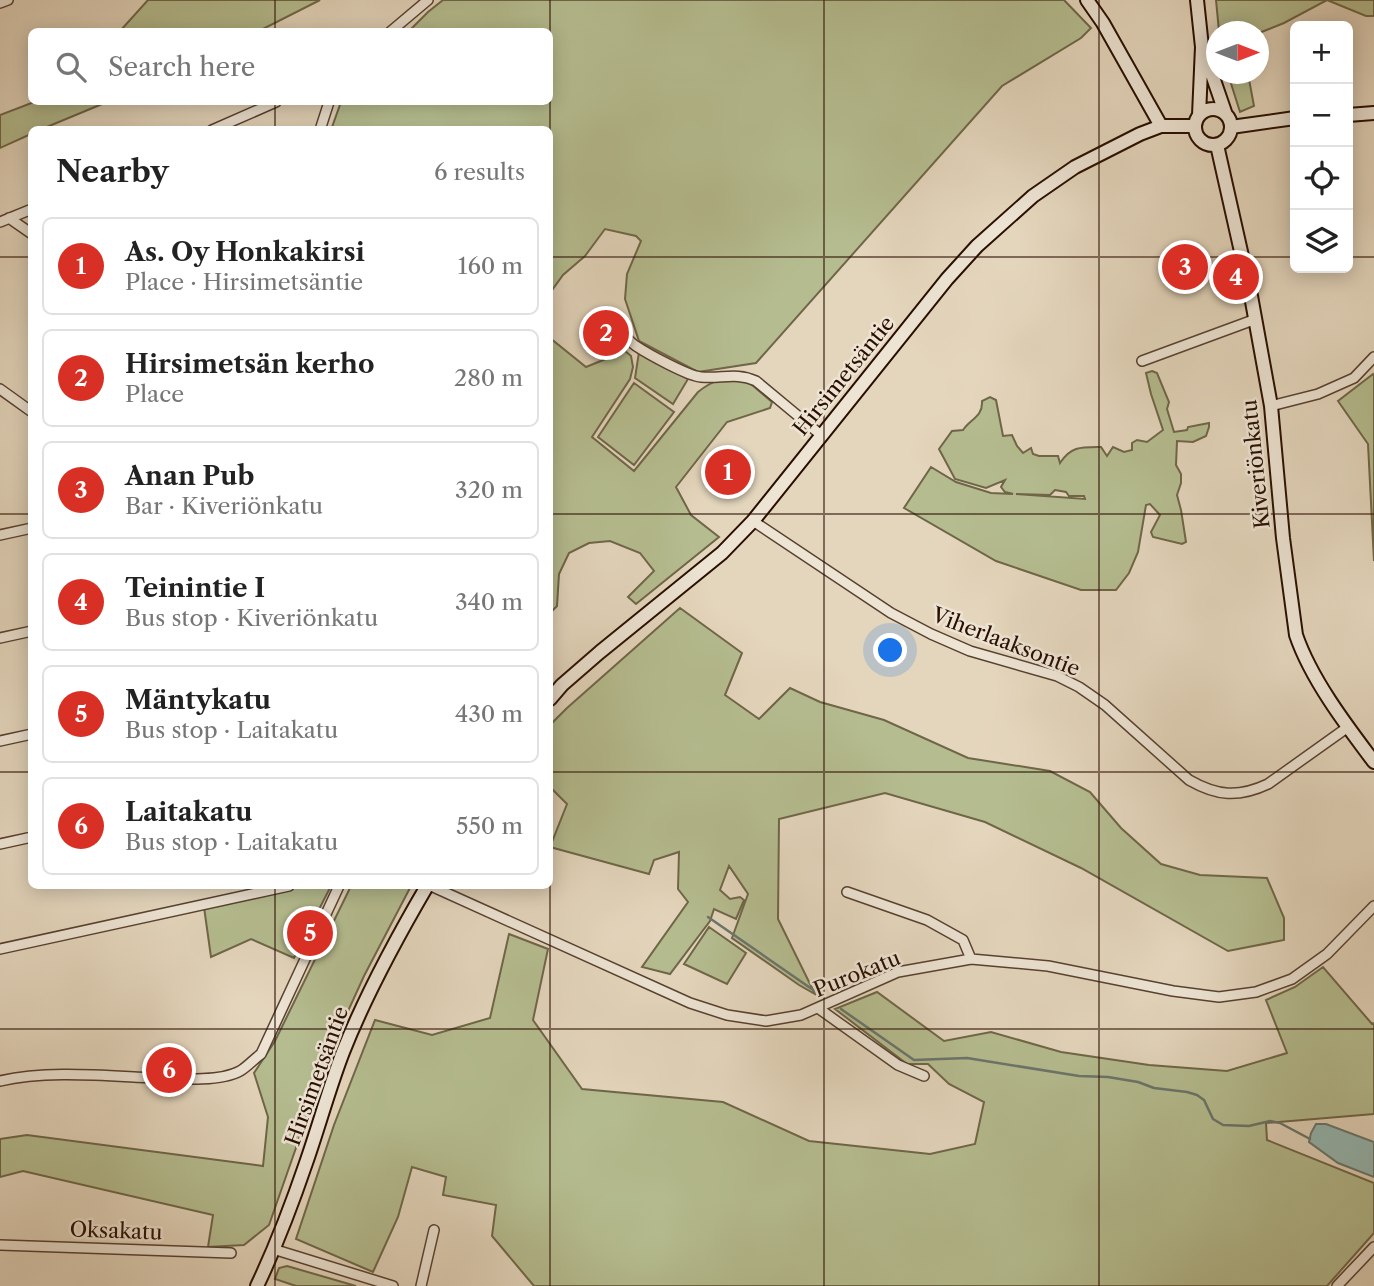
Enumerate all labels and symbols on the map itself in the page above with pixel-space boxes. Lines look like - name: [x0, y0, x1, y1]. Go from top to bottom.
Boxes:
- north arrow: [1206, 21, 1269, 84]
- pin: 3: [1162, 241, 1208, 293]
- pin: 4: [1213, 251, 1259, 303]
- pin: 2: [583, 307, 629, 359]
- street label: Hirsimetsäntie: [788, 311, 899, 440]
- street label: Kiveriönkatu: [1236, 398, 1275, 530]
- pin: 1: [705, 446, 751, 498]
- street label: Viherlaaksontie: [928, 601, 1084, 681]
- your location: [873, 633, 907, 667]
- pin: 5: [287, 907, 333, 959]
- street label: Purokatu: [810, 945, 904, 1002]
- street label: Hirsimetsäntie: [280, 1003, 353, 1149]
- pin: 6: [146, 1044, 192, 1096]
- street label: Oksakatu: [69, 1216, 163, 1245]

